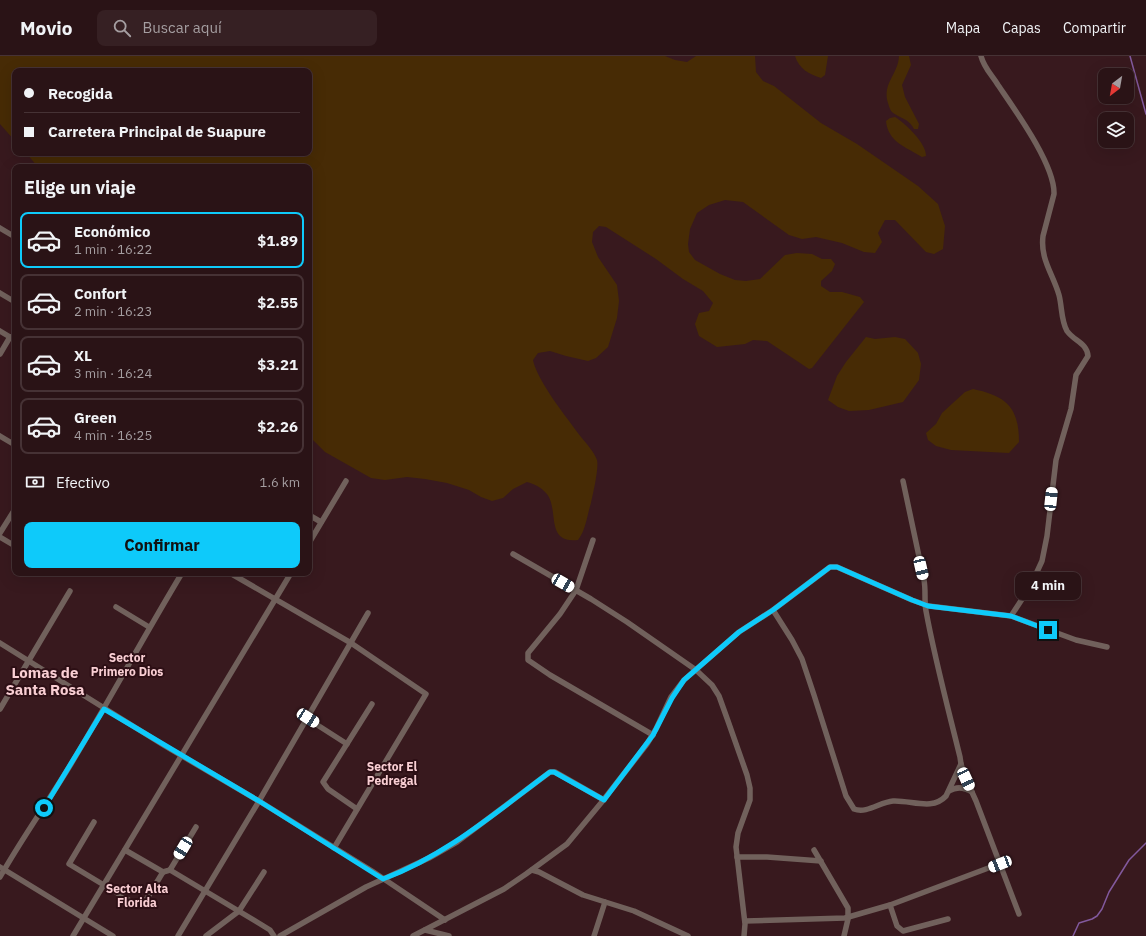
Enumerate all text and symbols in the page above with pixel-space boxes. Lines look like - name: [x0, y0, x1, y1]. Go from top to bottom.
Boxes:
- search box: [97, 10, 377, 46]
- text: Movio: [20, 16, 73, 40]
- icon: search: [111, 17, 133, 39]
- text: Buscar aquí: [143, 18, 222, 37]
- text: Mapa: [946, 19, 980, 37]
- text: Capas: [1002, 19, 1041, 37]
- text: Compartir: [1063, 19, 1126, 37]
- north arrow: [1098, 68, 1134, 104]
- map controls: [1098, 68, 1134, 148]
- text: Recogida: [48, 84, 113, 103]
- button: layers: [1098, 112, 1134, 148]
- text: Carretera Principal de Suapure: [48, 122, 266, 141]
- text: Elige un viaje: [24, 176, 136, 199]
- icon: car: [26, 222, 62, 258]
- text: Económico: [74, 222, 150, 241]
- text: $1.89: [257, 231, 298, 250]
- text: 1 min · 16:22: [74, 241, 152, 258]
- icon: car: [26, 284, 62, 320]
- text: Confort: [74, 284, 127, 303]
- text: $2.55: [257, 293, 298, 312]
- text: 2 min · 16:23: [74, 303, 152, 320]
- icon: car: [26, 346, 62, 382]
- text: XL: [74, 346, 92, 365]
- text: $3.21: [257, 355, 298, 374]
- text: 3 min · 16:24: [74, 365, 152, 382]
- icon: car: [26, 408, 62, 444]
- text: Green: [74, 408, 117, 427]
- text: $2.26: [257, 417, 298, 436]
- text: 4 min · 16:25: [74, 427, 152, 444]
- icon: cash: [24, 471, 46, 493]
- text: Efectivo: [56, 473, 110, 492]
- text: 1.6 km: [260, 474, 300, 491]
- car: [1044, 486, 1058, 512]
- button: Confirmar: [24, 522, 300, 568]
- car: [912, 555, 930, 581]
- car: [550, 572, 576, 594]
- callout: 4 min: [1015, 572, 1081, 600]
- text: 4 min: [1031, 577, 1065, 594]
- route end: [1039, 621, 1057, 639]
- district label: Sector Primero Dios: [91, 650, 163, 679]
- district label: Lomas de Santa Rosa: [5, 663, 85, 699]
- car: [295, 706, 321, 730]
- district label: Sector El Pedregal: [367, 759, 418, 788]
- car: [955, 766, 977, 792]
- route start: [35, 799, 53, 817]
- car: [172, 835, 194, 861]
- car: [987, 854, 1013, 874]
- district label: Sector Alta Florida: [106, 881, 168, 910]

